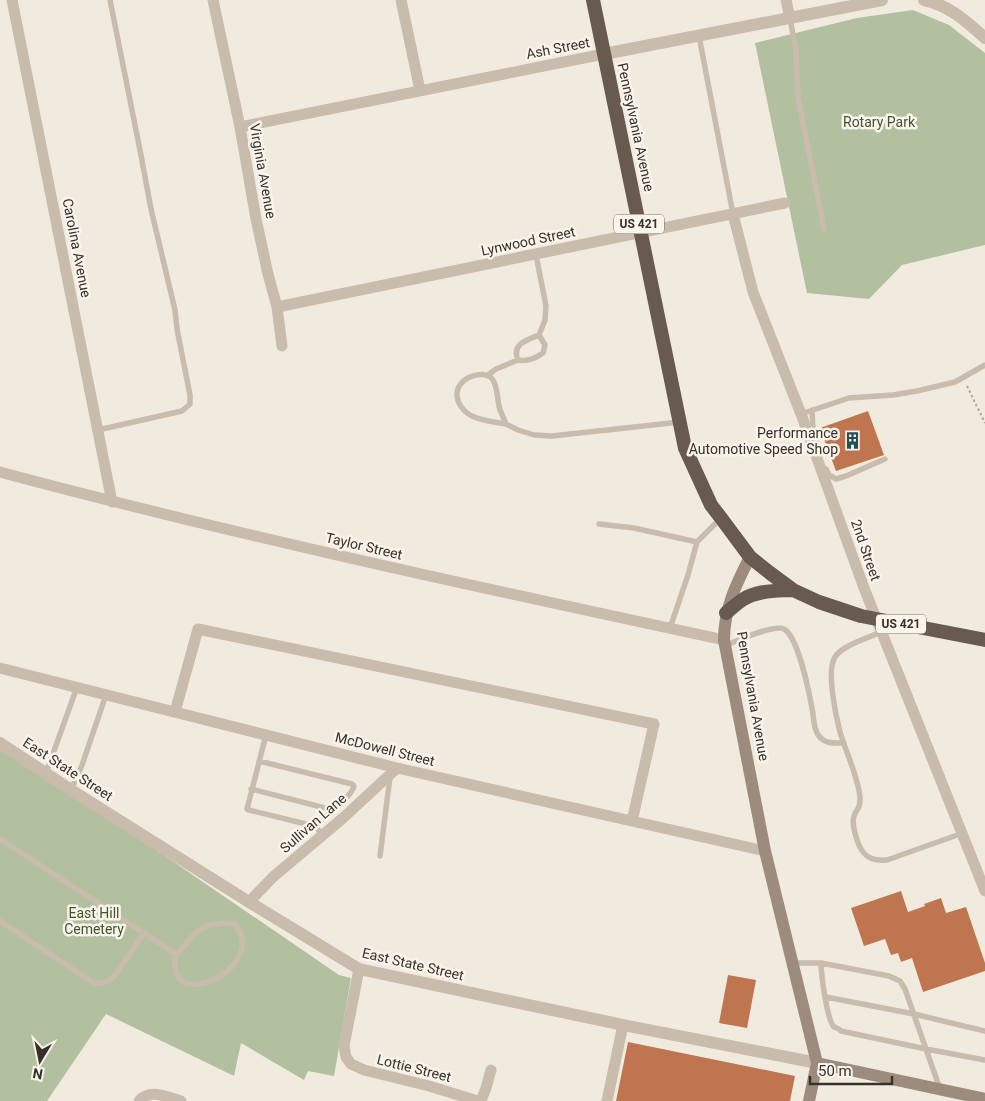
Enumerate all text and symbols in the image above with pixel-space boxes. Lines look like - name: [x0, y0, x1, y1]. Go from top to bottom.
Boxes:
- street label: Ash Street: [525, 34, 592, 62]
- street label: Pennsylvania Avenue: [615, 61, 657, 193]
- park label: Rotary Park: [843, 114, 916, 130]
- street label: Virginia Avenue: [247, 122, 279, 220]
- street label: Carolina Avenue: [60, 197, 94, 299]
- road number: US 421: [614, 214, 664, 233]
- street label: Lynwood Street: [479, 223, 577, 259]
- place label: Performance Automotive Speed Shop: [689, 425, 838, 457]
- building icon: Performance Automotive Speed Shop: [842, 431, 862, 451]
- street label: 2nd Street: [848, 517, 884, 583]
- street label: Taylor Street: [324, 529, 404, 563]
- road number: US 421: [876, 614, 926, 634]
- street label: Pennsylvania Avenue: [734, 630, 772, 762]
- street label: McDowell Street: [334, 729, 437, 769]
- street label: East State Street: [20, 734, 116, 804]
- street label: Sullivan Lane: [277, 790, 349, 856]
- park label: East Hill Cemetery: [64, 905, 124, 937]
- street label: East State Street: [361, 945, 466, 984]
- north arrow: [15, 1036, 65, 1086]
- street label: Lottie Street: [375, 1051, 453, 1085]
- scale bar: [810, 1054, 892, 1086]
- text: 50 m: [818, 1062, 852, 1080]
- text: N: [31, 1065, 44, 1083]

